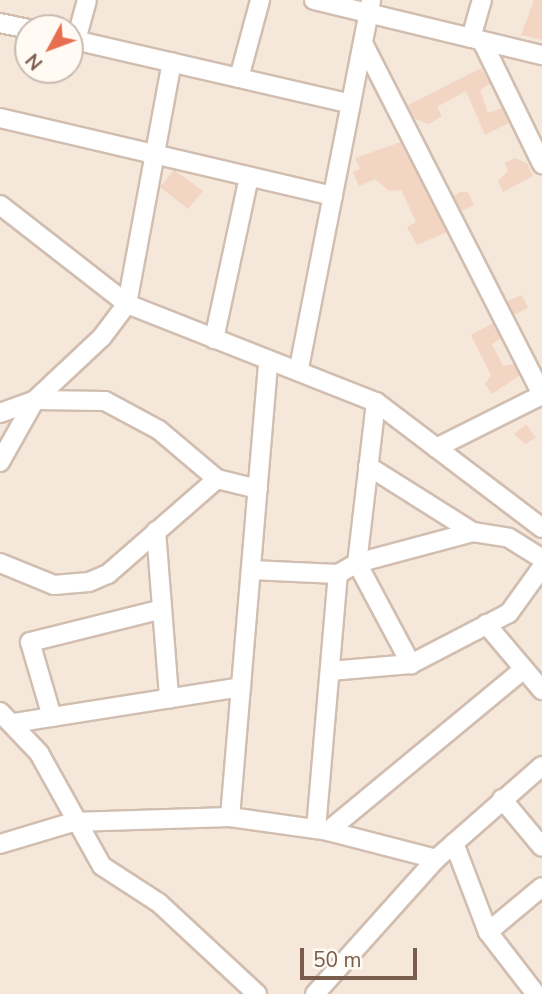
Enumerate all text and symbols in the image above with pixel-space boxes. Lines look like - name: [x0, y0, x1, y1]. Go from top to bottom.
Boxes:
- north arrow: [14, 14, 84, 84]
- text: N: [20, 48, 49, 75]
- scale bar: [304, 934, 421, 978]
- text: 50 m: [313, 946, 362, 974]

